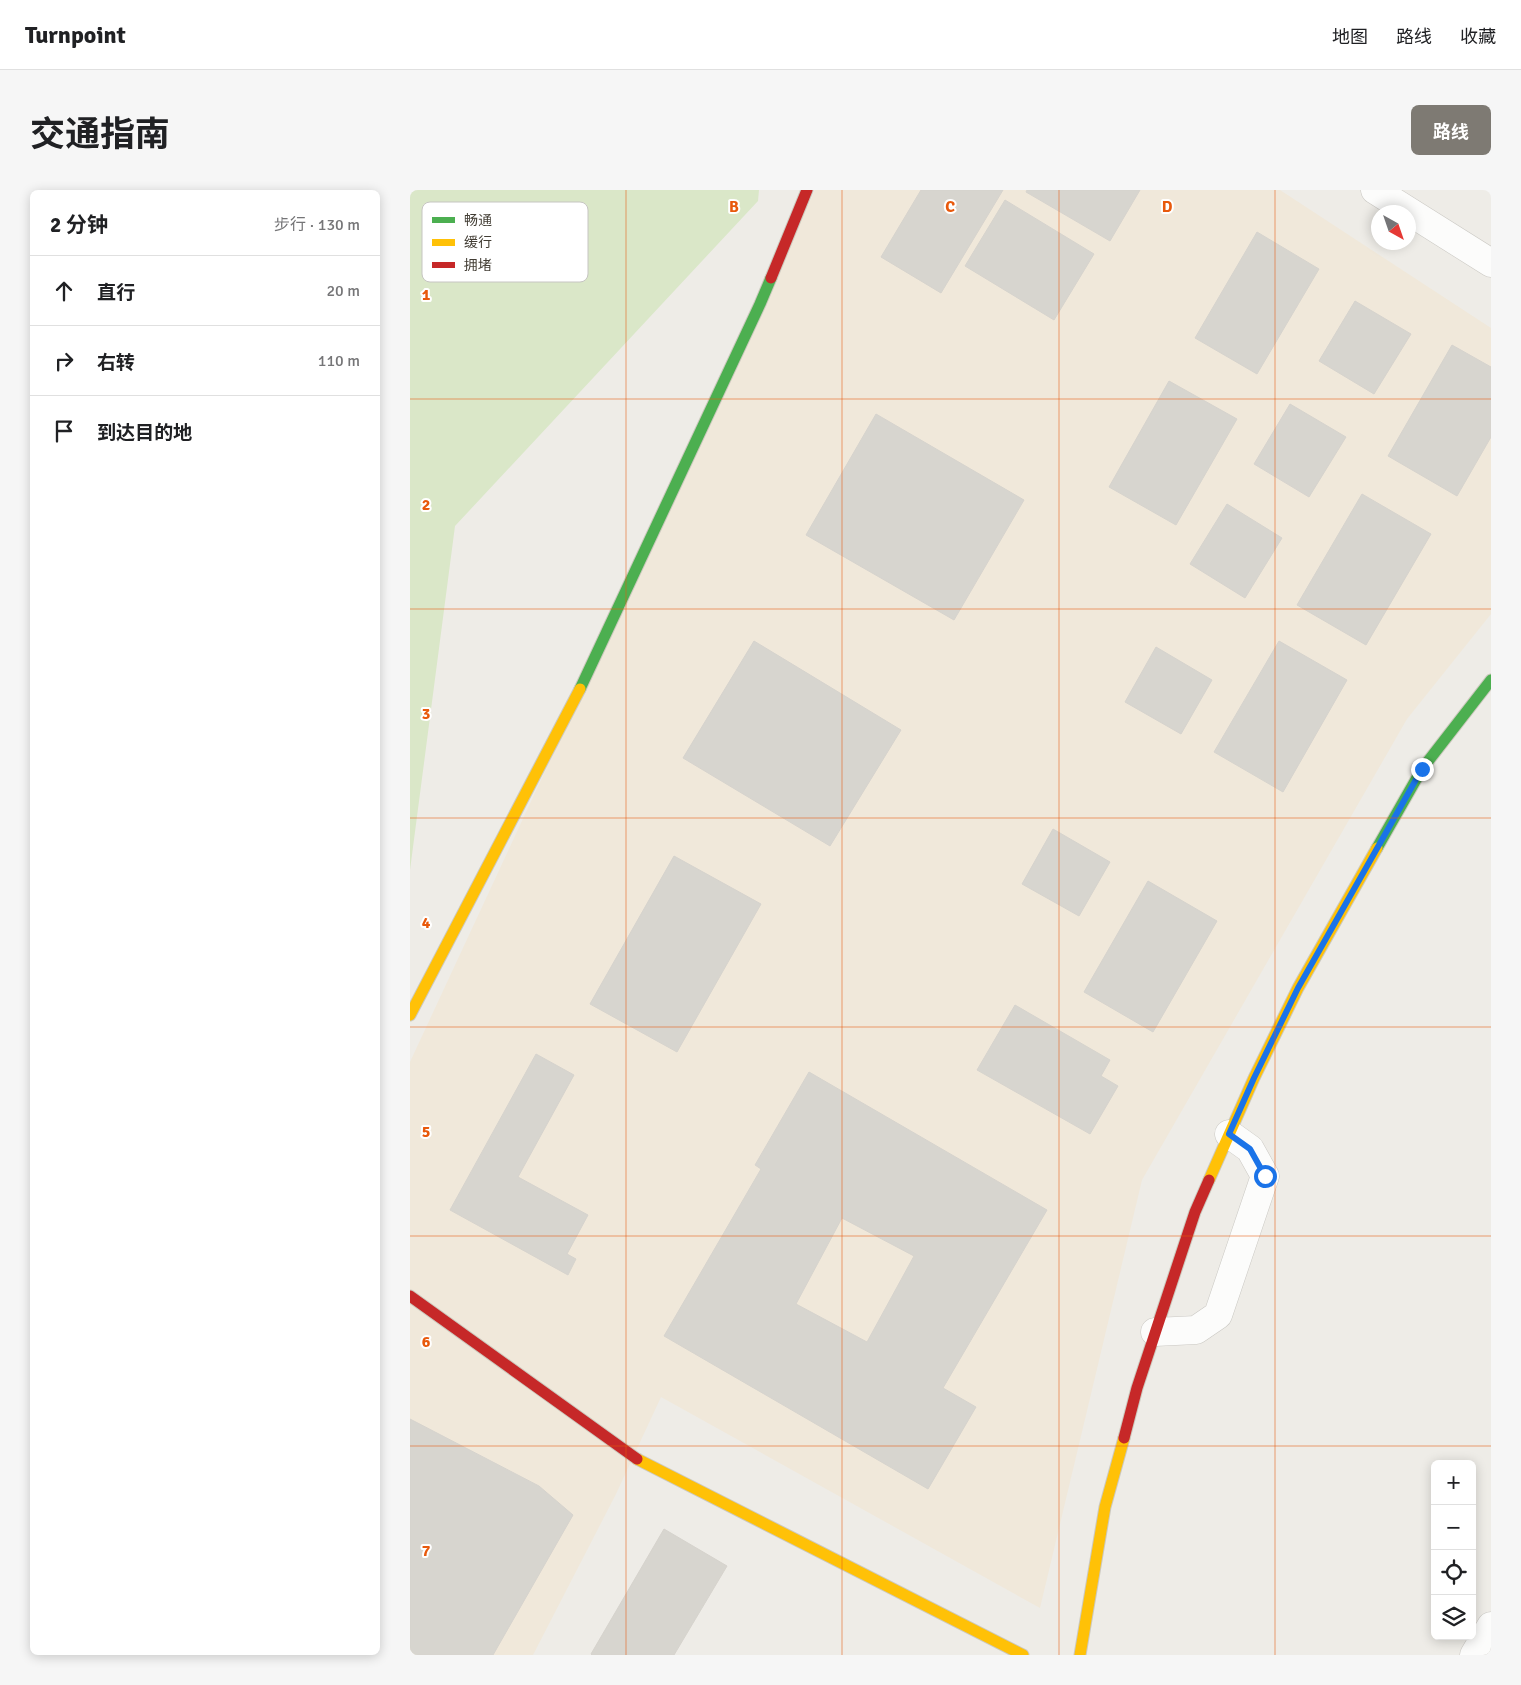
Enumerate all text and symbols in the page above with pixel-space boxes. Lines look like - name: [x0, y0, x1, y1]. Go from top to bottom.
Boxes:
- text: Turnpoint: [25, 20, 126, 50]
- text: 地图: [1332, 26, 1368, 48]
- text: 路线: [1396, 26, 1432, 48]
- text: 收藏: [1460, 26, 1496, 48]
- button: 路线: [1411, 105, 1491, 155]
- text: 交通指南: [30, 113, 170, 156]
- text: B: [729, 197, 739, 217]
- text: C: [945, 197, 955, 217]
- text: D: [1162, 197, 1173, 217]
- legend: [422, 202, 588, 282]
- north arrow: [1371, 205, 1416, 250]
- text: 2 分钟: [50, 212, 108, 238]
- text: 畅通: [464, 212, 492, 229]
- text: 步行 · 130 m: [274, 215, 360, 235]
- text: 缓行: [464, 234, 492, 251]
- text: 拥堵: [464, 257, 492, 274]
- icon: ahead: [50, 277, 78, 305]
- text: 直行: [97, 281, 135, 305]
- text: 20 m: [326, 281, 360, 301]
- text: 1: [422, 285, 431, 305]
- icon: right: [50, 347, 78, 375]
- text: 右转: [97, 351, 135, 375]
- text: 110 m: [318, 351, 360, 371]
- icon: arrive: [50, 417, 78, 445]
- text: 到达目的地: [97, 421, 192, 445]
- text: 2: [422, 495, 430, 515]
- text: 3: [422, 704, 430, 724]
- route end: [1411, 758, 1434, 781]
- text: 4: [422, 913, 431, 933]
- text: 5: [422, 1122, 430, 1142]
- route start: [1254, 1165, 1277, 1188]
- text: 6: [422, 1332, 431, 1352]
- map controls: [1431, 1460, 1476, 1640]
- button: +: [1431, 1460, 1476, 1505]
- button: −: [1431, 1505, 1476, 1550]
- text: 7: [422, 1541, 431, 1561]
- button: locate: [1431, 1550, 1476, 1595]
- button: layers: [1431, 1595, 1476, 1640]

